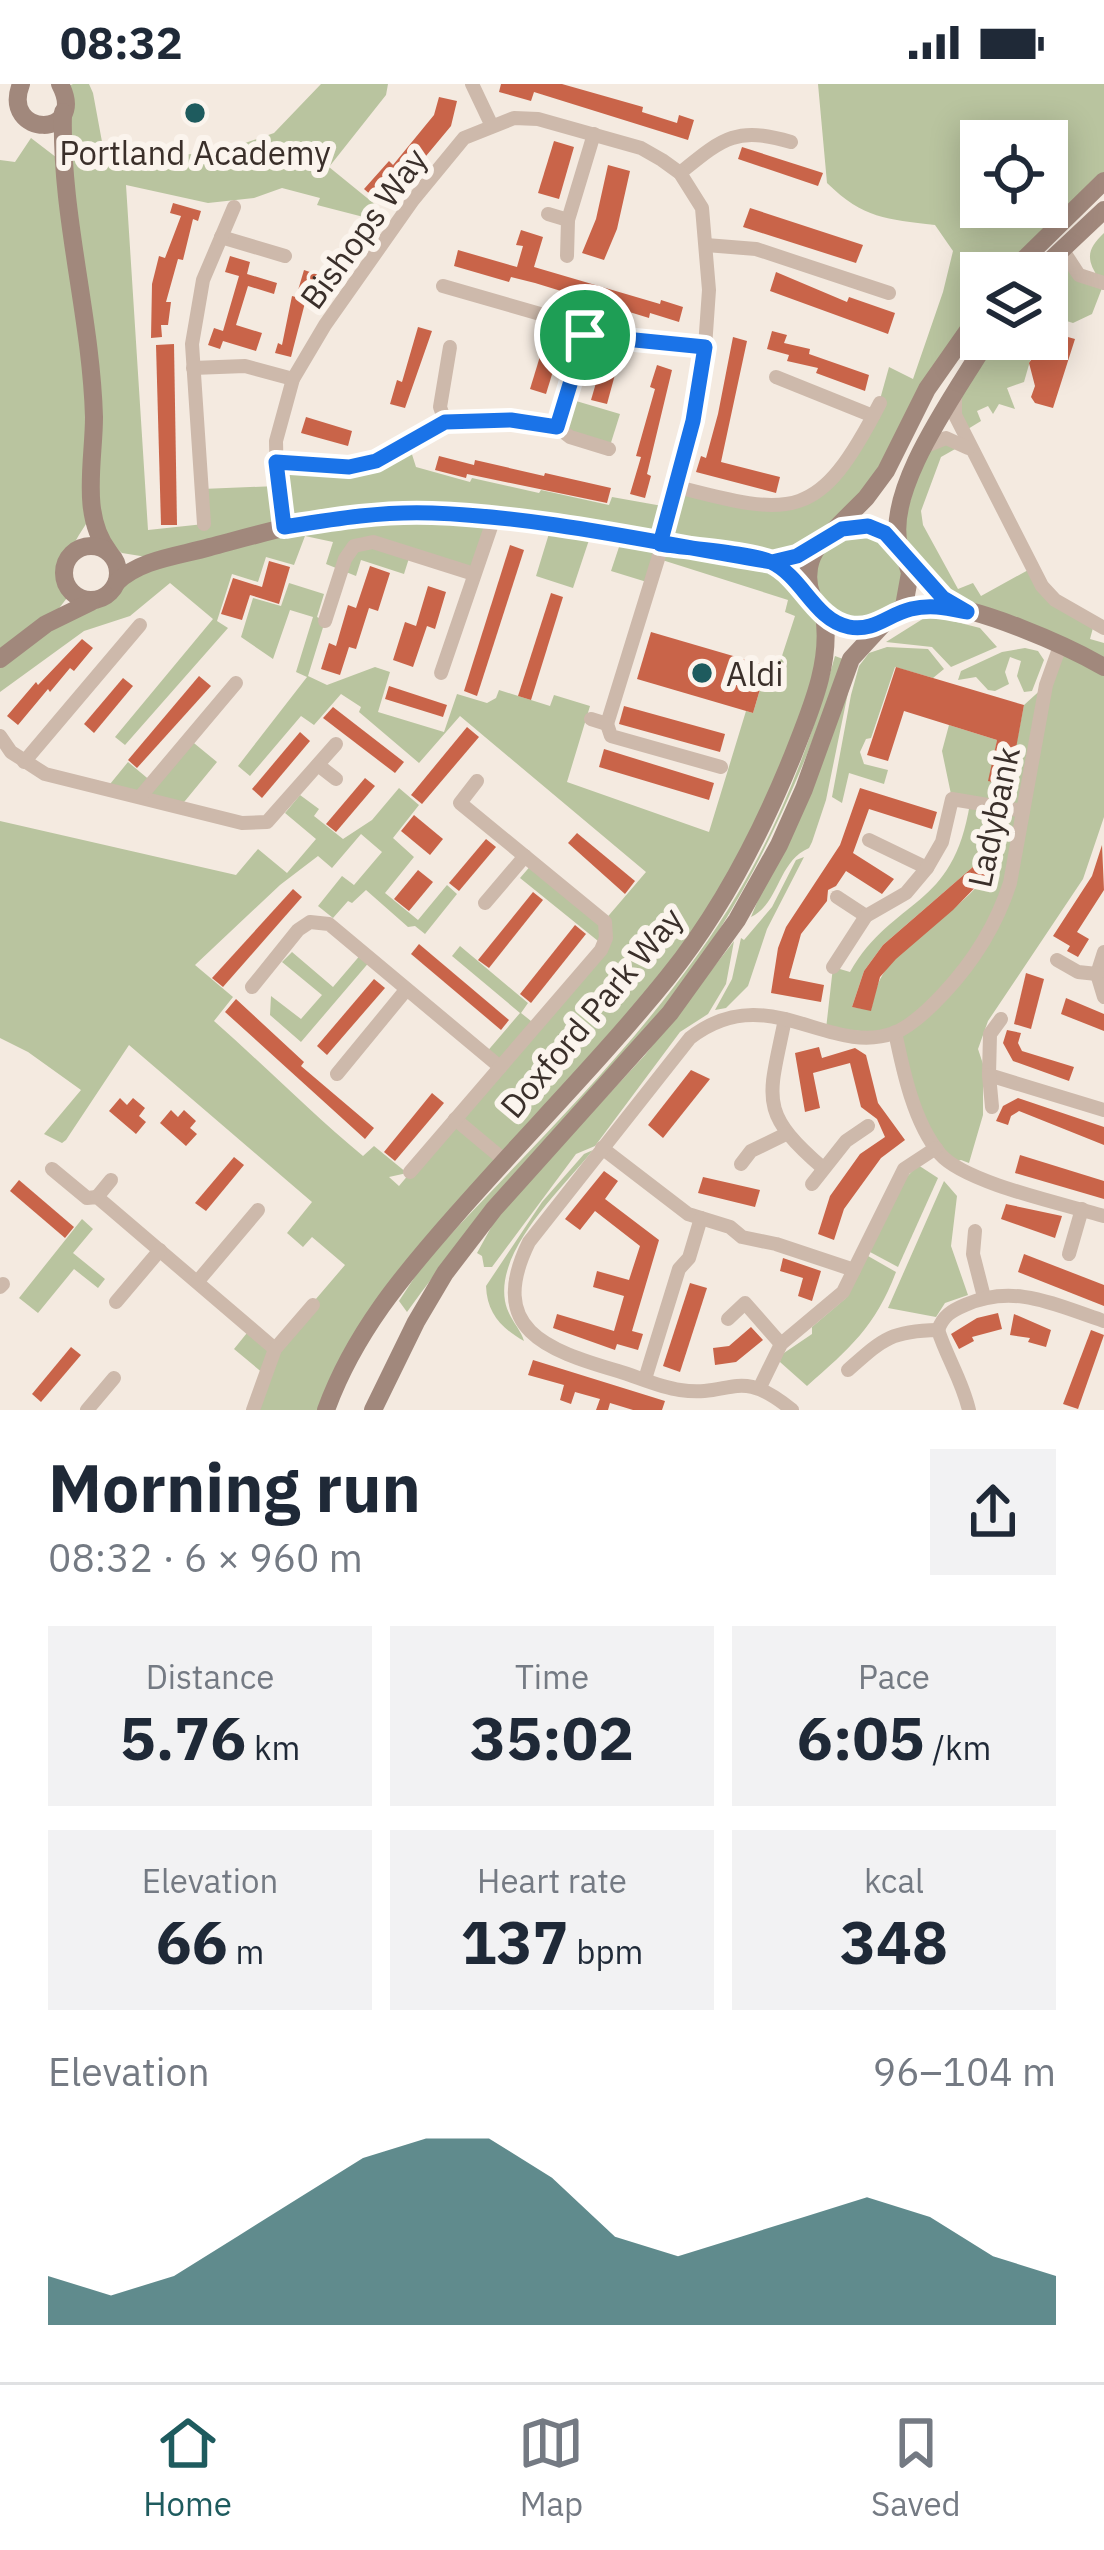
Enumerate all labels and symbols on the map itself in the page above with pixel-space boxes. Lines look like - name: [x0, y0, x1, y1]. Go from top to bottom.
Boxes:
- marker: Portland Academy: [182, 100, 208, 126]
- place label: Portland Academy: [59, 131, 331, 174]
- street label: Bishops Way: [290, 139, 436, 317]
- pin: [534, 284, 636, 386]
- place label: Aldi: [726, 652, 784, 695]
- marker: Aldi: [689, 660, 715, 686]
- street label: Ladybank: [957, 743, 1029, 891]
- street label: Doxford Park Way: [490, 898, 692, 1126]

